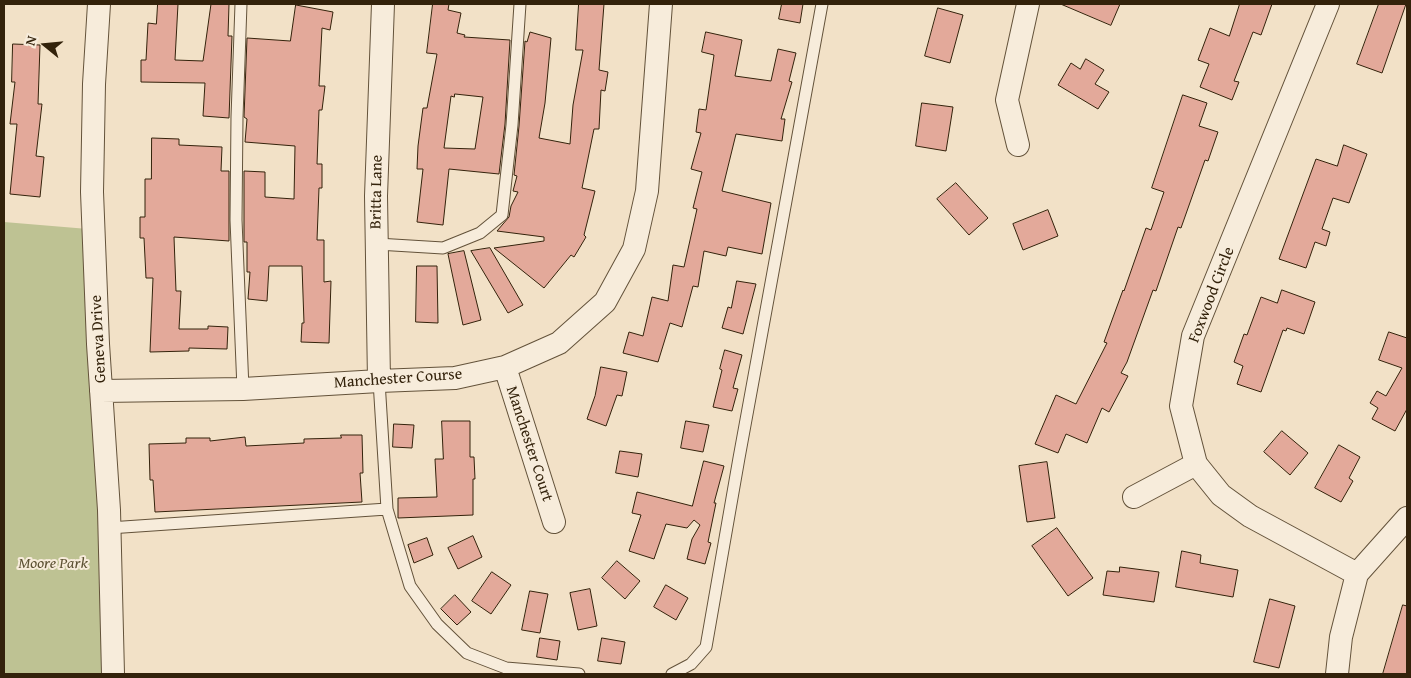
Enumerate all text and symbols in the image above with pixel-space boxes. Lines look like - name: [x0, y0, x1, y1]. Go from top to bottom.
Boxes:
- north arrow: [20, 20, 70, 70]
- text: N: [20, 33, 42, 48]
- street label: Britta Lane: [367, 155, 387, 229]
- street label: Foxwood Circle: [1185, 244, 1239, 346]
- street label: Geneva Drive: [87, 295, 111, 383]
- street label: Manchester Course: [333, 365, 463, 393]
- street label: Manchester Court: [501, 384, 557, 504]
- park label: Moore Park: [18, 554, 88, 574]

